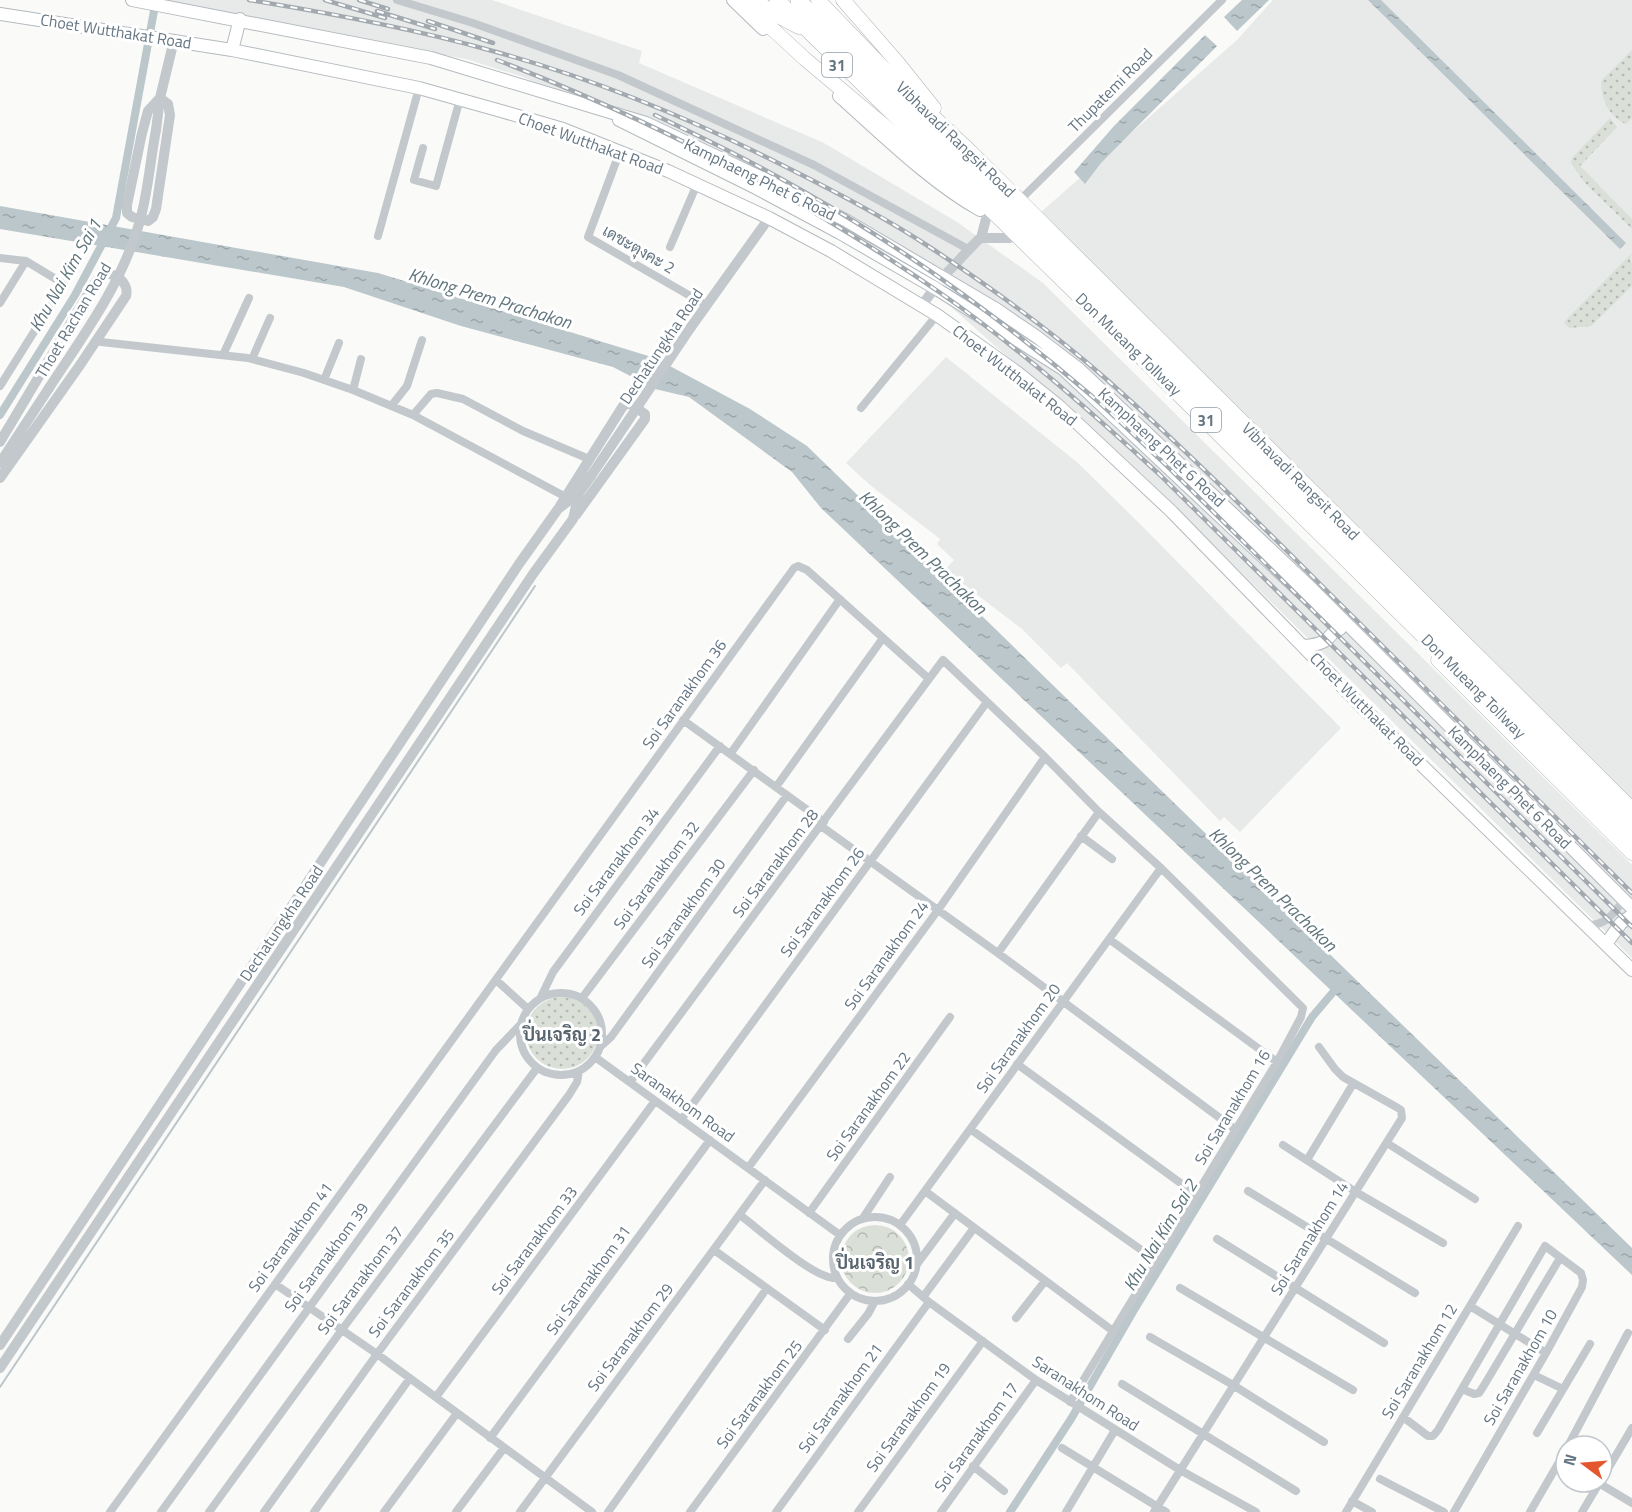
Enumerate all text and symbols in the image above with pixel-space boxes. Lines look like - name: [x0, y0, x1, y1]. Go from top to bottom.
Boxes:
- street label: Choet Wutthakat Road: [39, 7, 193, 55]
- street label: Thupatemi Road: [1062, 42, 1158, 138]
- road number: 31: [822, 53, 852, 77]
- street label: Vibhavadi Rangsit Road: [891, 75, 1021, 203]
- street label: Choet Wutthakat Road: [515, 106, 667, 180]
- street label: Kamphaeng Phet 6 Road: [680, 132, 840, 226]
- water label: Khu Nai Kim Sai 1: [22, 214, 108, 336]
- street label: เดชะตุงคะ 2: [598, 219, 680, 279]
- street label: Thoet Rachan Road: [29, 258, 117, 382]
- water label: Khlong Prem Prachakon: [405, 260, 576, 336]
- street label: Dechatungkha Road: [613, 283, 709, 409]
- street label: Don Mueang Tollway: [1070, 287, 1188, 401]
- street label: Choet Wutthakat Road: [947, 319, 1083, 431]
- street label: Kamphaeng Phet 6 Road: [1093, 382, 1231, 512]
- road number: 31: [1191, 408, 1221, 432]
- street label: Vibhavadi Rangsit Road: [1237, 417, 1365, 545]
- water label: Khlong Prem Prachakon: [853, 484, 994, 621]
- street label: Don Mueang Tollway: [1416, 628, 1532, 744]
- street label: Soi Saranakhom 36: [636, 634, 732, 754]
- street label: Choet Wutthakat Road: [1305, 647, 1429, 771]
- street label: Kamphaeng Phet 6 Road: [1443, 720, 1577, 854]
- street label: Soi Saranakhom 34: [567, 802, 665, 920]
- street label: Soi Saranakhom 28: [726, 804, 824, 922]
- street label: Soi Saranakhom 32: [607, 816, 705, 934]
- water label: Khlong Prem Prachakon: [1203, 821, 1344, 958]
- street label: Soi Saranakhom 26: [774, 842, 870, 962]
- street label: Soi Saranakhom 30: [635, 853, 731, 973]
- street label: Dechatungkha Road: [233, 860, 329, 986]
- street label: Soi Saranakhom 24: [838, 895, 934, 1015]
- street label: Soi Saranakhom 20: [970, 978, 1066, 1098]
- district label: ปิ่นเจริญ 2: [522, 1019, 601, 1048]
- street label: Soi Saranakhom 16: [1188, 1045, 1276, 1169]
- street label: Soi Saranakhom 22: [820, 1046, 916, 1166]
- street label: Saranakhom Road: [626, 1056, 740, 1148]
- water label: Khu Nai Kim Sai 2: [1116, 1173, 1204, 1296]
- street label: Soi Saranakhom 14: [1264, 1176, 1354, 1300]
- street label: Soi Saranakhom 41: [242, 1177, 338, 1297]
- street label: Soi Saranakhom 33: [485, 1181, 583, 1299]
- street label: Soi Saranakhom 39: [278, 1197, 374, 1317]
- street label: Soi Saranakhom 31: [540, 1220, 636, 1340]
- street label: Soi Saranakhom 37: [311, 1221, 409, 1339]
- street label: Soi Saranakhom 35: [362, 1224, 460, 1342]
- district label: ปิ่นเจริญ 1: [835, 1247, 914, 1276]
- street label: Soi Saranakhom 29: [581, 1278, 679, 1396]
- street label: Soi Saranakhom 12: [1375, 1299, 1463, 1423]
- street label: Soi Saranakhom 10: [1477, 1304, 1563, 1430]
- street label: Soi Saranakhom 25: [710, 1335, 808, 1453]
- street label: Soi Saranakhom 21: [792, 1338, 888, 1458]
- street label: Saranakhom Road: [1028, 1349, 1144, 1437]
- street label: Soi Saranakhom 19: [860, 1357, 956, 1477]
- street label: Soi Saranakhom 17: [928, 1377, 1024, 1497]
- north arrow: [1554, 1434, 1614, 1494]
- text: N: [1557, 1451, 1583, 1469]

